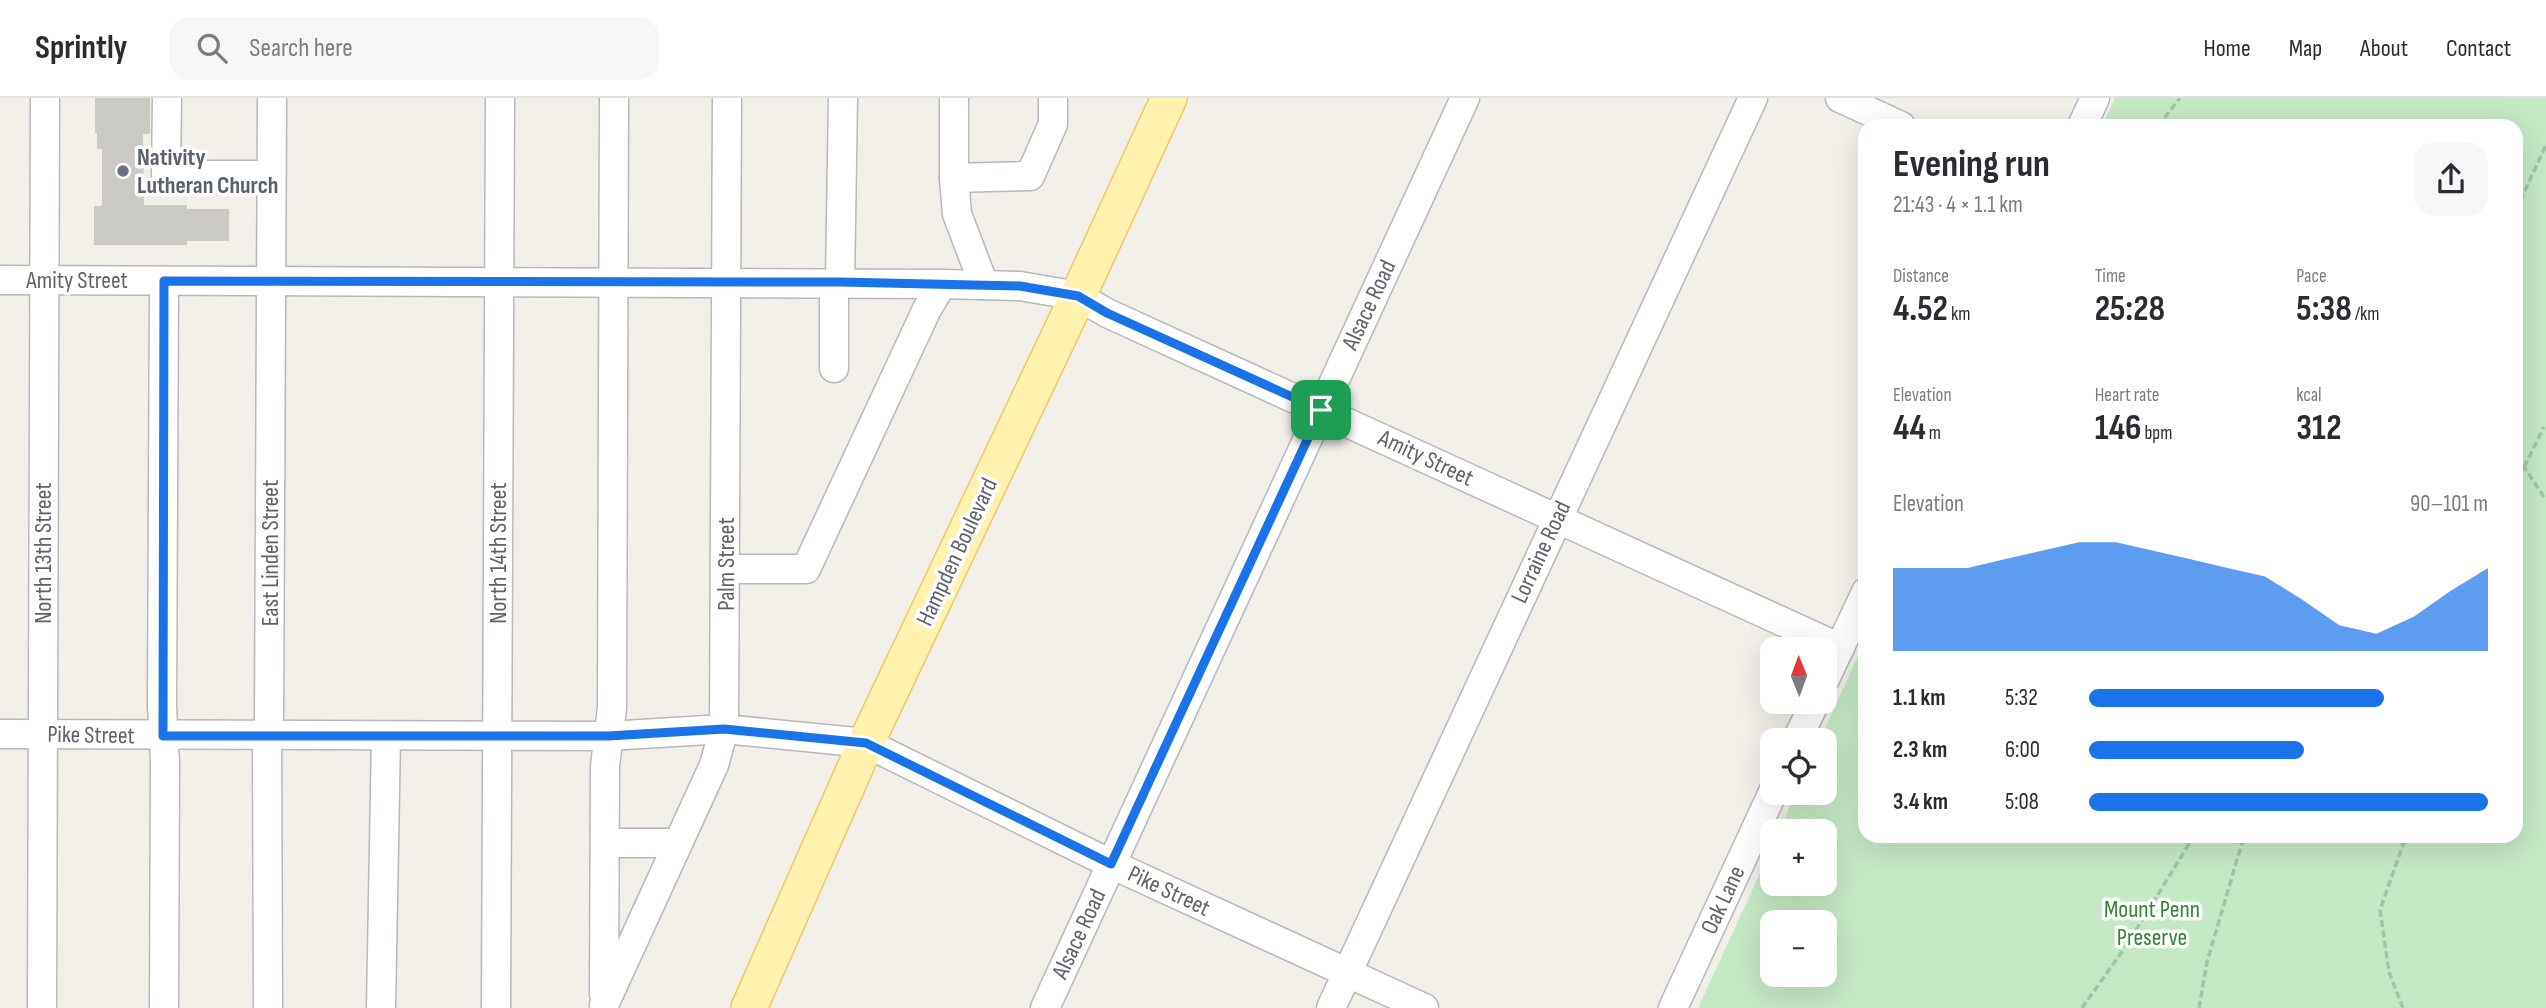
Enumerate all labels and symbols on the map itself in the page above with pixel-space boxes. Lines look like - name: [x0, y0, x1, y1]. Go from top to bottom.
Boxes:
- place label: Nativity Lutheran Church: [137, 143, 279, 200]
- marker: Nativity Lutheran Church: [115, 163, 131, 179]
- street label: Alsace Road: [1335, 255, 1402, 355]
- street label: Amity Street: [25, 266, 128, 295]
- pin: [1291, 380, 1351, 440]
- street label: Amity Street: [1373, 423, 1478, 493]
- street label: Hampden Boulevard: [910, 473, 1004, 631]
- street label: East Linden Street: [256, 480, 285, 626]
- street label: North 13th Street: [29, 482, 58, 624]
- street label: North 14th Street: [484, 482, 513, 624]
- street label: Lorraine Road: [1505, 496, 1577, 608]
- street label: Palm Street: [712, 517, 741, 611]
- north arrow: [1760, 637, 1838, 714]
- street label: Pike Street: [47, 720, 135, 750]
- street label: Pike Street: [1123, 859, 1215, 923]
- street label: Oak Lane: [1695, 861, 1751, 939]
- street label: Alsace Road: [1045, 884, 1112, 984]
- park label: Mount Penn Preserve: [2104, 895, 2200, 952]

